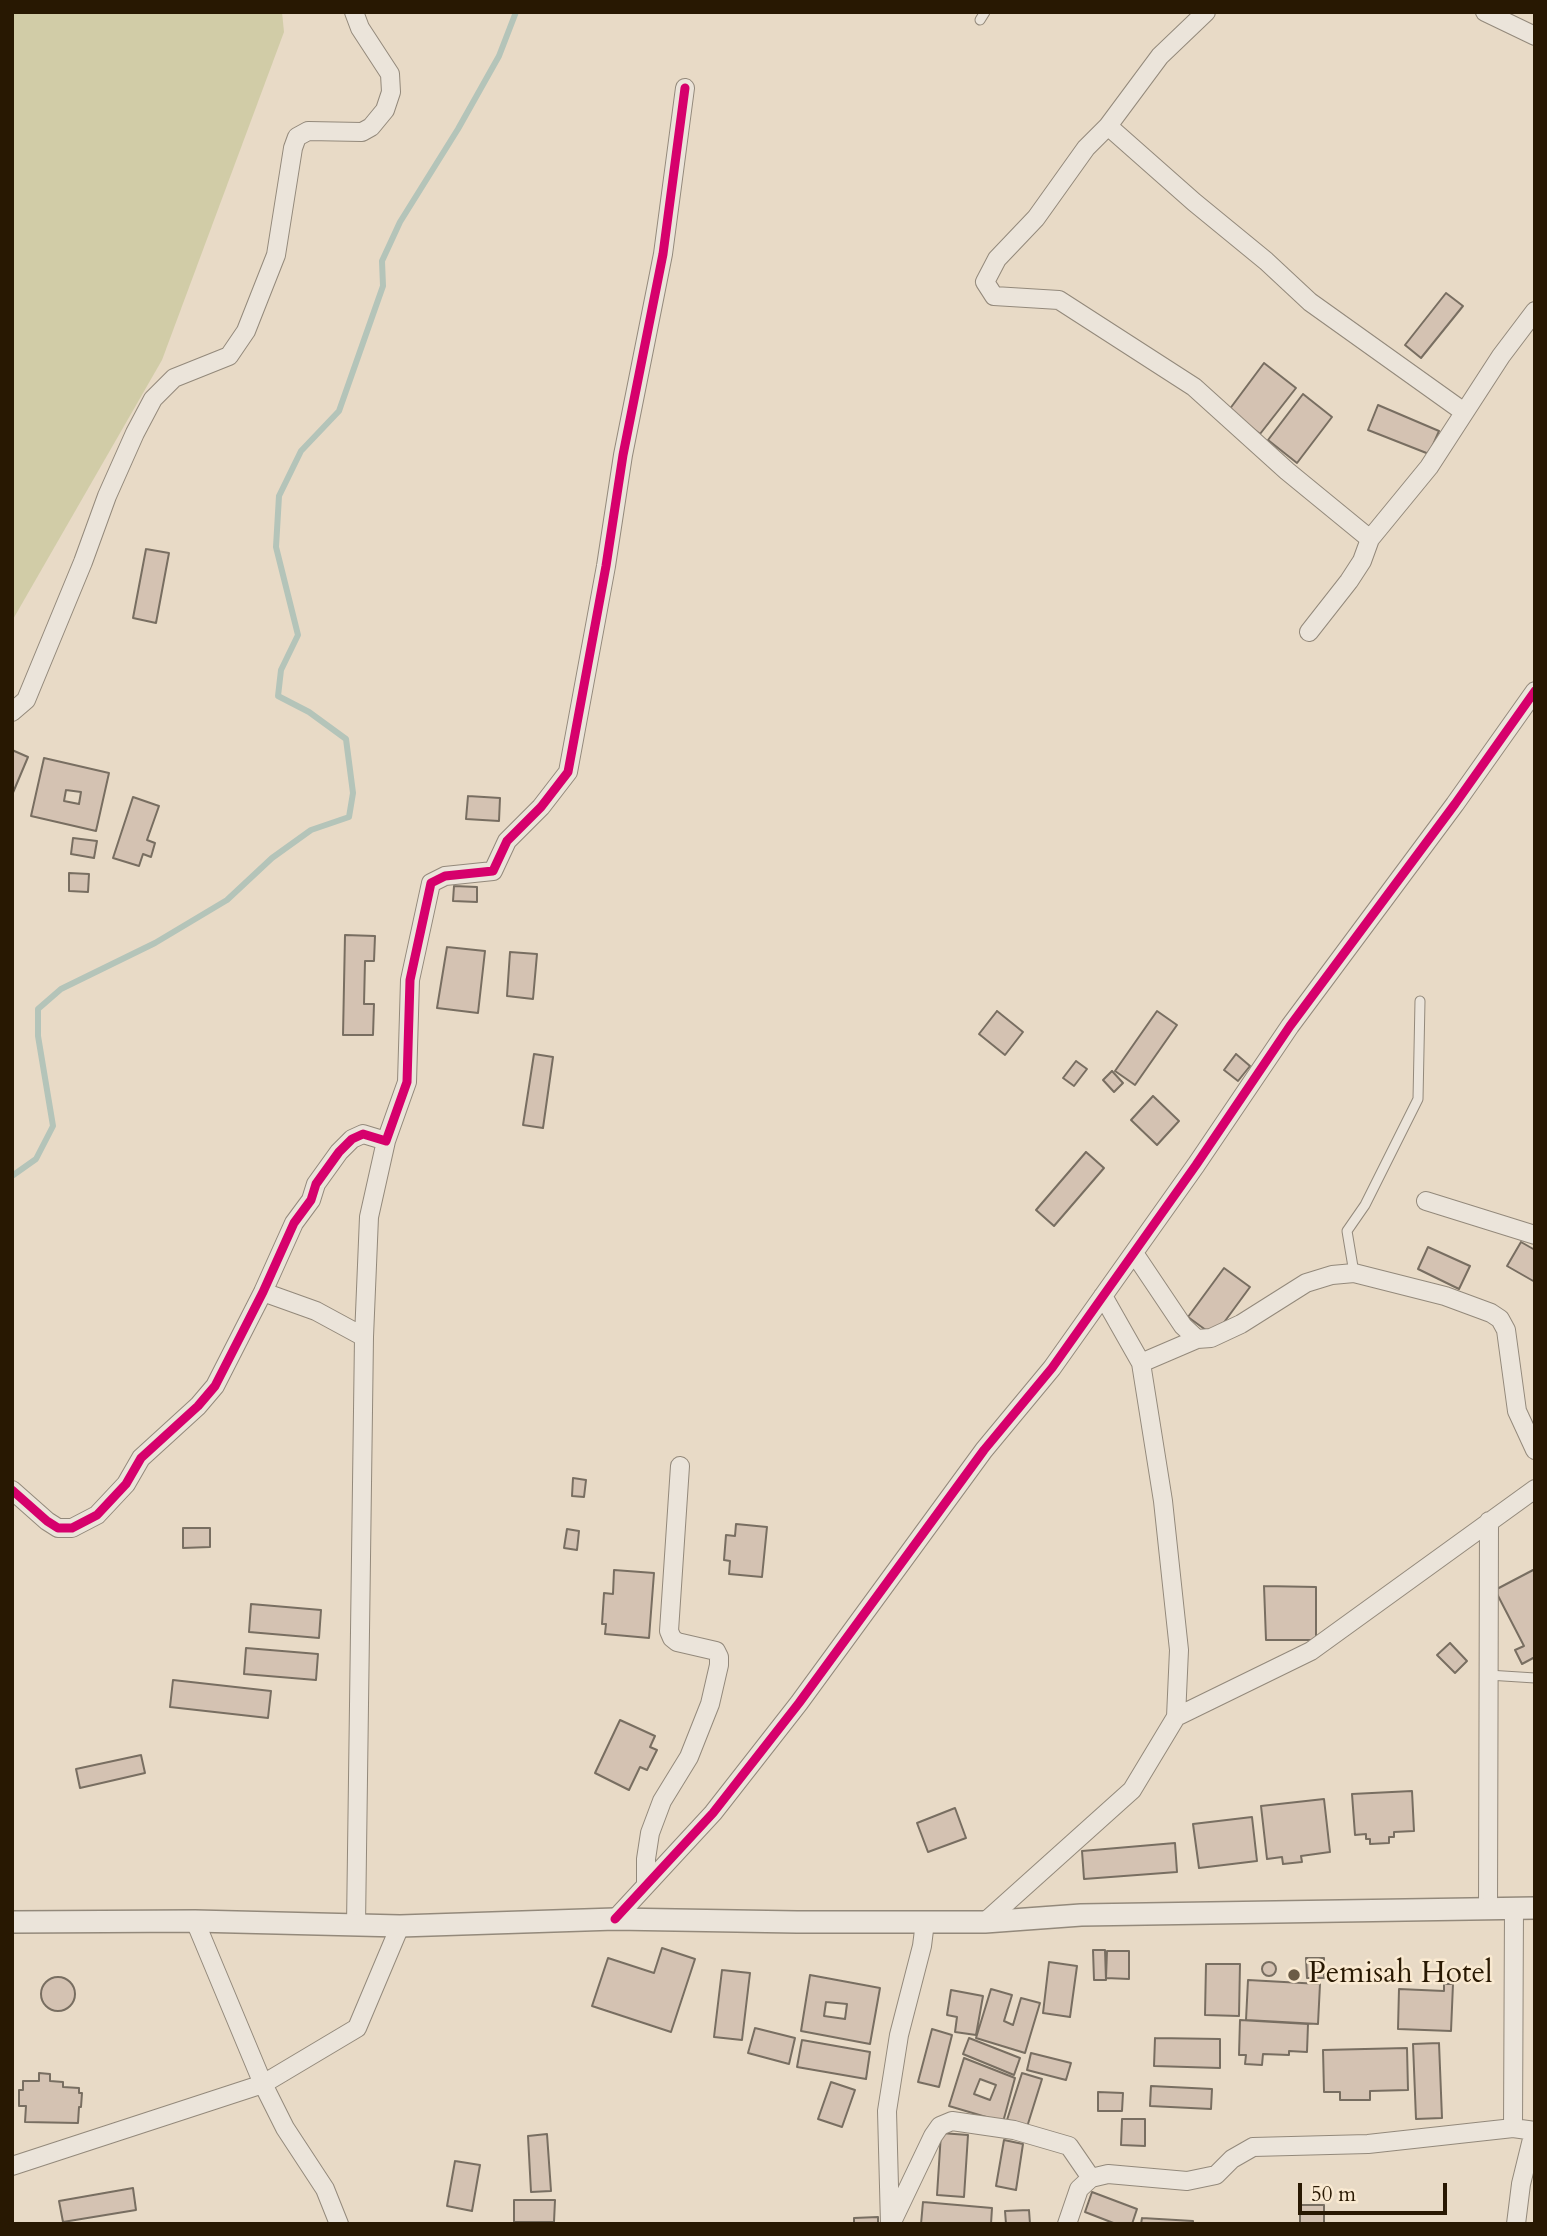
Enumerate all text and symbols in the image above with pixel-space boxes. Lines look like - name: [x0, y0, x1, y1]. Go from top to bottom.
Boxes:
- place label: Pemisah Hotel: [1308, 1957, 1493, 1993]
- marker: Pemisah Hotel: [1286, 1967, 1302, 1983]
- scale bar: [1302, 2170, 1451, 2214]
- text: 50 m: [1311, 2180, 1356, 2209]

